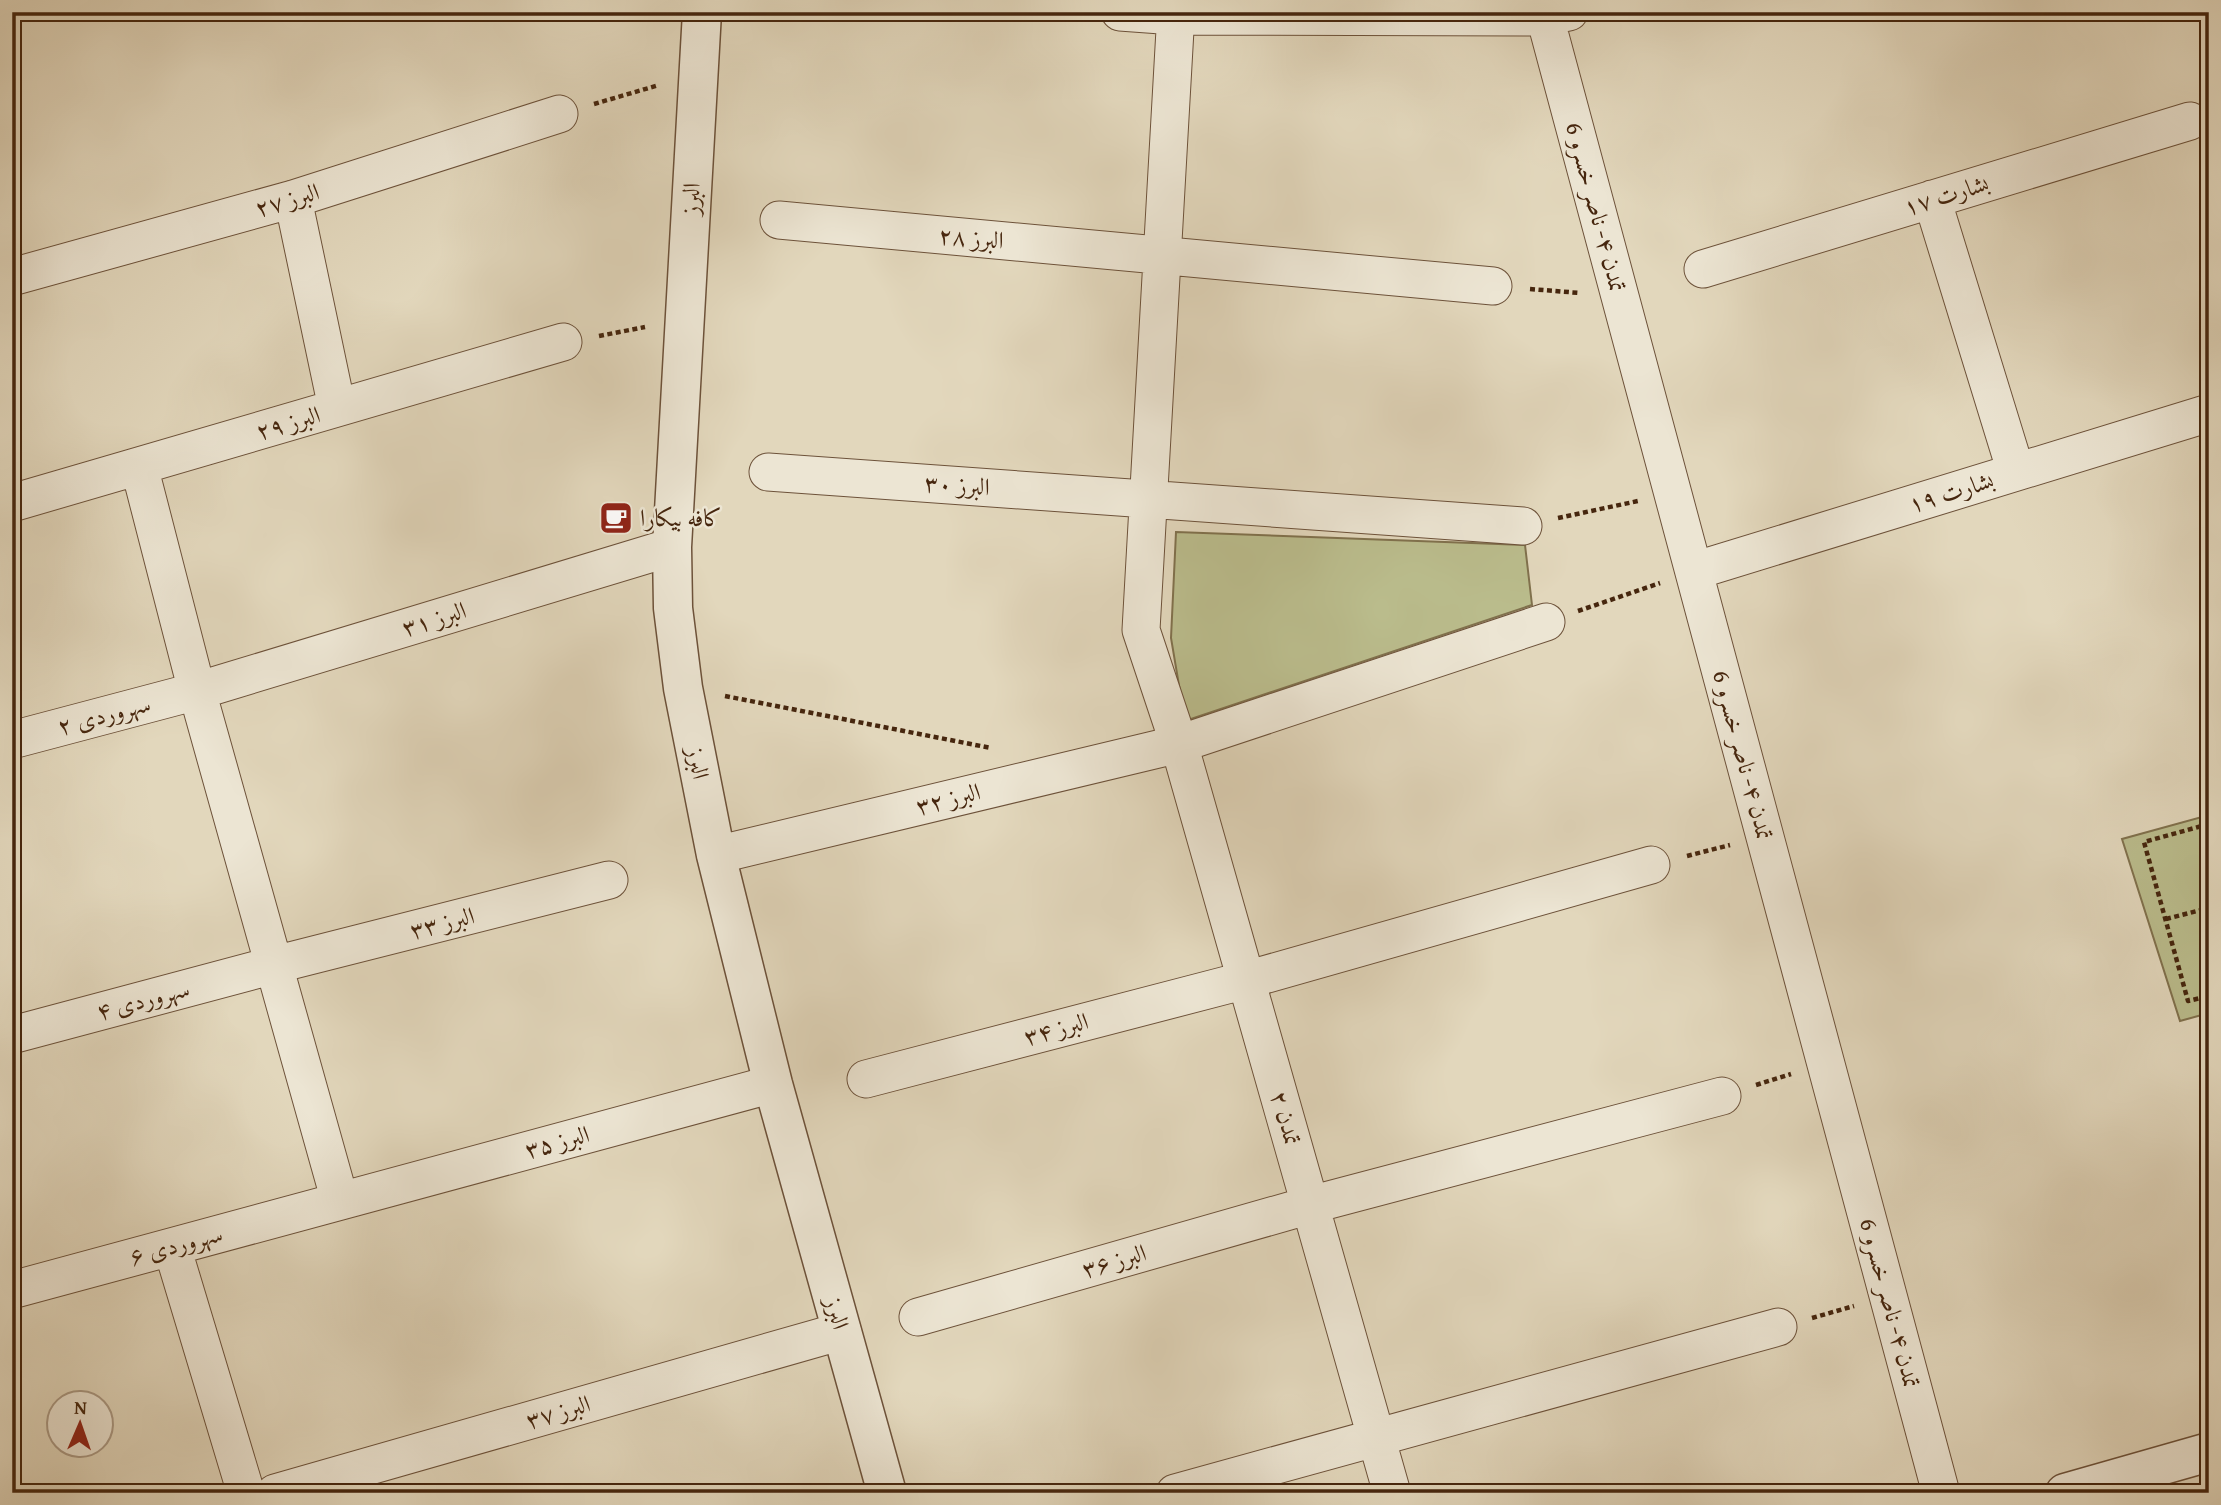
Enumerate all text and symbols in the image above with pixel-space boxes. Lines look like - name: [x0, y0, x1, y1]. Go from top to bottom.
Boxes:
- street label: تمدن ۴- ناصر خسرو 6: [1557, 118, 1636, 296]
- street label: بشارت ۱۷: [1899, 165, 1994, 224]
- street label: البرز ۲۷: [251, 174, 323, 225]
- street label: البرز: [672, 182, 709, 218]
- street label: البرز ۲۸: [937, 217, 1005, 258]
- street label: البرز ۲۹: [252, 397, 324, 448]
- street label: بشارت ۱۹: [1904, 462, 1999, 521]
- street label: البرز ۳۰: [923, 465, 991, 504]
- cafe icon: کافه بیکارا: [597, 499, 635, 537]
- place label: کافه بیکارا: [640, 500, 722, 535]
- street label: البرز ۳۱: [397, 592, 470, 645]
- street label: تمدن ۴- ناصر خسرو 6: [1704, 666, 1783, 844]
- street label: سهروردی ۲: [53, 685, 154, 744]
- street label: البرز: [678, 742, 719, 782]
- street label: البرز ۳۲: [912, 774, 984, 823]
- street label: البرز ۳۳: [406, 898, 478, 947]
- street label: سهروردی ۴: [92, 970, 193, 1029]
- street label: البرز ۳۴: [1020, 1003, 1092, 1054]
- street label: تمدن ۲: [1262, 1087, 1311, 1149]
- street label: البرز ۳۵: [521, 1116, 593, 1167]
- street label: تمدن ۴- ناصر خسرو 6: [1851, 1214, 1930, 1392]
- street label: سهروردی ۶: [125, 1215, 226, 1274]
- street label: البرز ۳۶: [1078, 1235, 1150, 1286]
- street label: البرز: [816, 1291, 859, 1333]
- street label: البرز ۳۷: [522, 1386, 594, 1437]
- north arrow: [46, 1390, 116, 1460]
- text: N: [74, 1393, 88, 1421]

